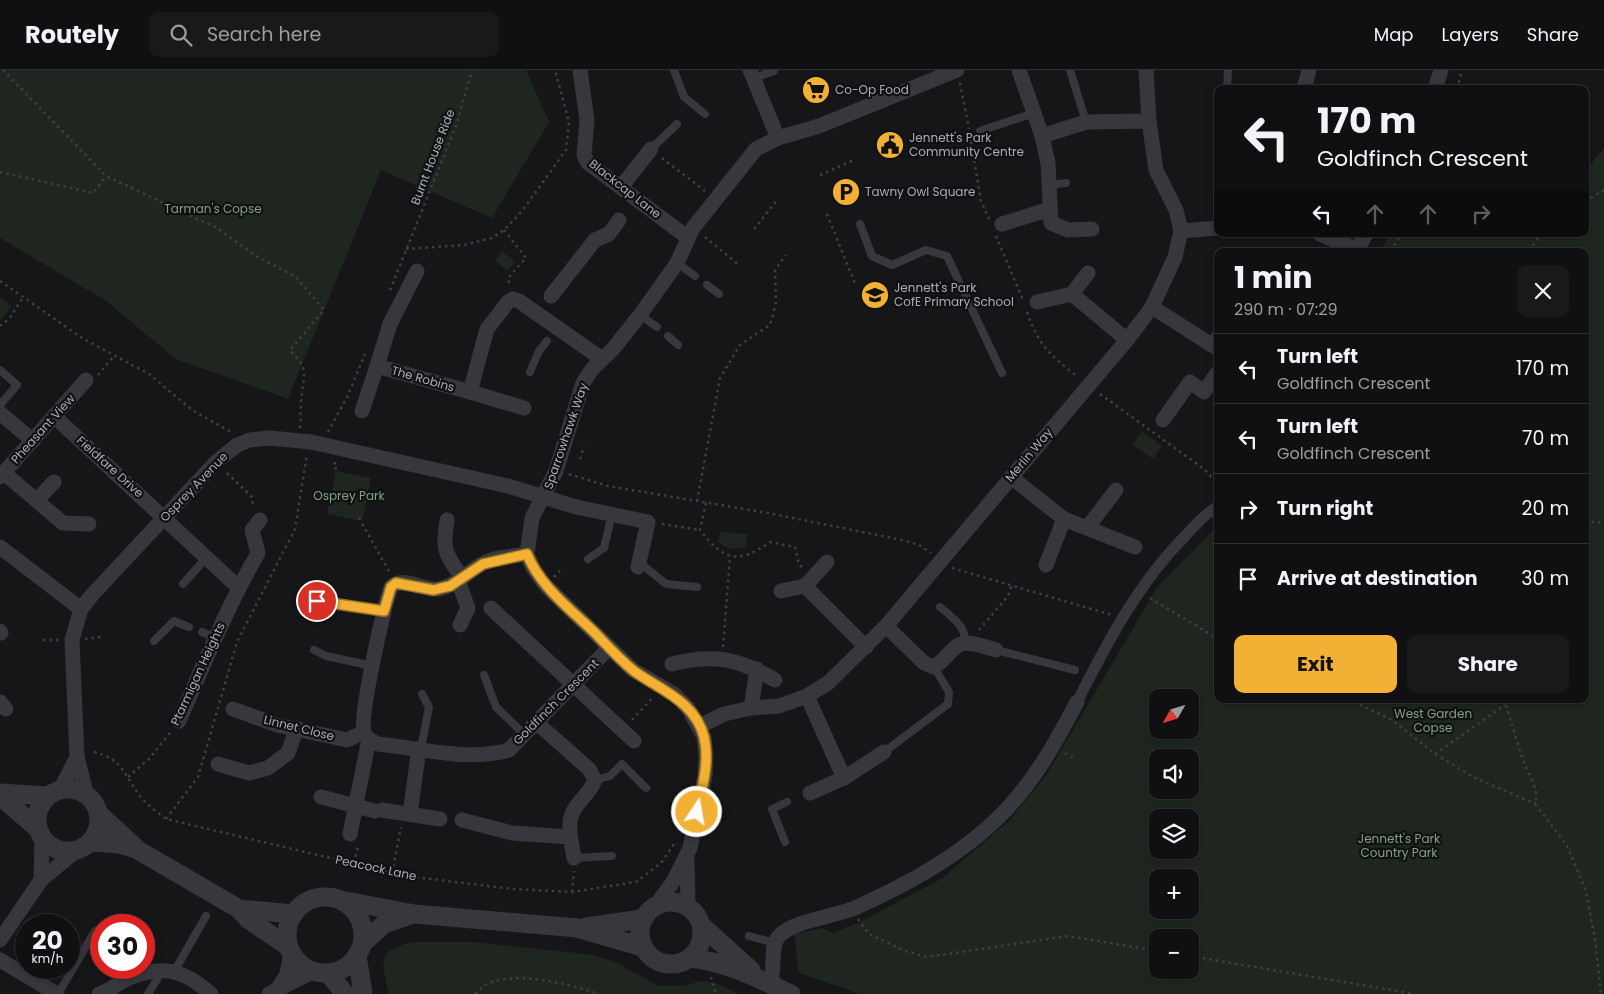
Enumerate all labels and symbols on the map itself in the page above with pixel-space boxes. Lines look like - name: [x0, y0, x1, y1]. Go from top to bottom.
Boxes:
- supermarket icon: Co-Op Food: [801, 75, 831, 105]
- place label: Co-Op Food: [835, 81, 909, 98]
- street label: Burnt House Ride: [406, 107, 459, 207]
- place label: Jennett's Park Community Centre: [909, 129, 1024, 160]
- public building icon: Jennett's Park Community Centre: [875, 130, 905, 160]
- street label: Blackcap Lane: [586, 155, 665, 222]
- parking icon: Tawny Owl Square: [831, 177, 861, 207]
- place label: Tawny Owl Square: [865, 183, 975, 200]
- park label: Tarman's Copse: [164, 200, 262, 217]
- place label: Jennett's Park CofE Primary School: [894, 279, 1014, 310]
- school or university icon: Jennett's Park CofE Primary School: [860, 280, 890, 310]
- street label: The Robins: [390, 361, 457, 396]
- street label: Sparrowhawk Way: [539, 380, 592, 491]
- street label: Pheasant View: [7, 390, 79, 467]
- street label: Merlin Way: [1001, 424, 1056, 485]
- street label: Fieldfare Drive: [73, 432, 148, 501]
- street label: Osprey Avenue: [156, 448, 231, 525]
- park label: Osprey Park: [313, 487, 386, 504]
- pin: [296, 580, 338, 622]
- street label: Ptarmigan Heights: [166, 620, 229, 728]
- street label: Goldfinch Crescent: [509, 655, 602, 748]
- north arrow: [1149, 689, 1199, 739]
- park label: West Garden Copse: [1394, 705, 1472, 736]
- street label: Linnet Close: [262, 711, 336, 744]
- position arrow: [670, 785, 722, 837]
- park label: Jennett's Park Country Park: [1358, 830, 1441, 861]
- street label: Peacock Lane: [334, 851, 418, 884]
- speed limit sign: 30: [90, 914, 155, 979]

